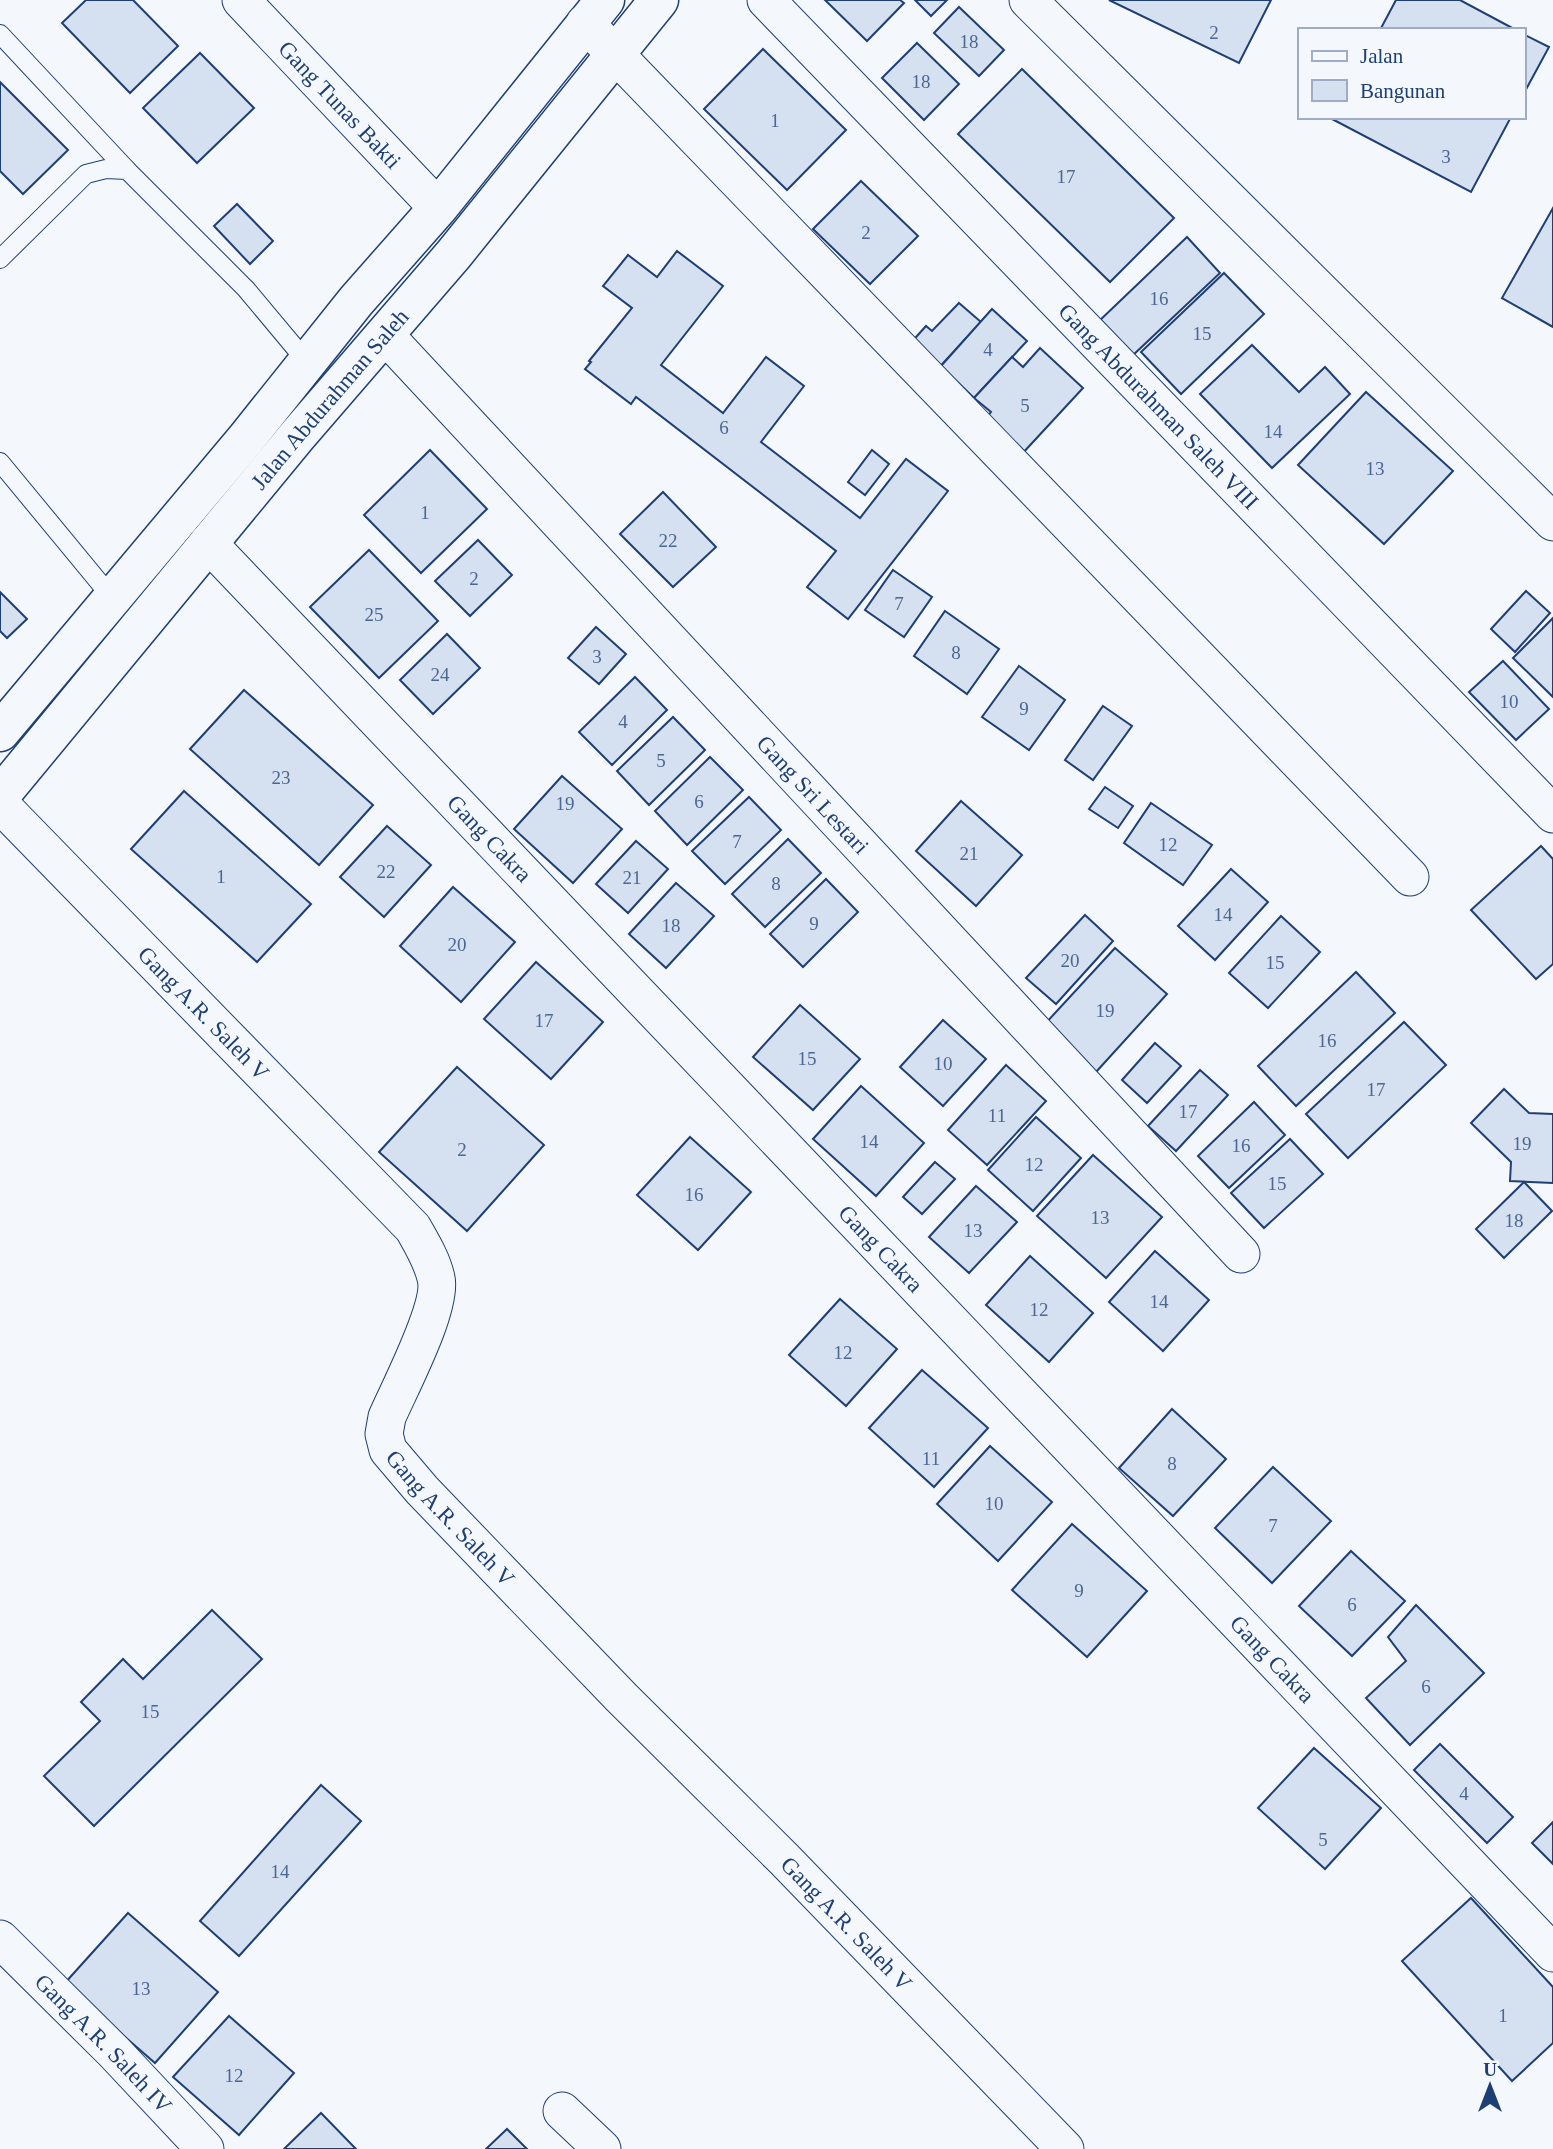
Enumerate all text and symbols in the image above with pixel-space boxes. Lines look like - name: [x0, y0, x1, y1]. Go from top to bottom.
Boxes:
- house number: 2: [1209, 22, 1219, 43]
- legend: [1298, 28, 1525, 119]
- house number: 18: [960, 31, 979, 52]
- street label: Gang Tunas Bakti: [274, 36, 406, 173]
- text: Jalan: [1360, 44, 1404, 68]
- house number: 18: [912, 71, 931, 92]
- text: Bangunan: [1360, 79, 1446, 103]
- house number: 1: [770, 110, 780, 131]
- house number: 3: [1441, 146, 1451, 167]
- house number: 17: [1057, 166, 1076, 187]
- house number: 2: [861, 222, 871, 243]
- house number: 16: [1150, 288, 1169, 309]
- street label: Gang Abdurahman Saleh VIII: [1054, 298, 1264, 514]
- street label: Jalan Abdurahman Saleh: [246, 304, 414, 494]
- house number: 15: [1193, 323, 1212, 344]
- house number: 4: [983, 339, 993, 360]
- house number: 5: [1020, 395, 1030, 416]
- house number: 6: [719, 417, 729, 438]
- house number: 14: [1264, 421, 1283, 442]
- house number: 13: [1366, 458, 1385, 479]
- house number: 1: [420, 502, 430, 523]
- house number: 22: [659, 530, 678, 551]
- house number: 2: [469, 568, 479, 589]
- house number: 7: [894, 593, 904, 614]
- house number: 25: [365, 604, 384, 625]
- house number: 8: [951, 642, 961, 663]
- house number: 3: [592, 646, 602, 667]
- house number: 24: [431, 664, 450, 685]
- house number: 10: [1500, 691, 1519, 712]
- house number: 9: [1019, 698, 1029, 719]
- house number: 4: [618, 711, 628, 732]
- street label: Gang Sri Lestari: [752, 730, 874, 859]
- house number: 5: [656, 750, 666, 771]
- house number: 23: [272, 767, 291, 788]
- street label: Gang Cakra: [442, 790, 537, 887]
- house number: 6: [694, 791, 704, 812]
- house number: 19: [556, 793, 575, 814]
- house number: 7: [732, 831, 742, 852]
- house number: 12: [1159, 834, 1178, 855]
- house number: 21: [960, 843, 979, 864]
- house number: 22: [377, 861, 396, 882]
- house number: 1: [216, 866, 226, 887]
- house number: 21: [623, 867, 642, 888]
- house number: 8: [771, 873, 781, 894]
- house number: 14: [1214, 904, 1233, 925]
- house number: 9: [809, 913, 819, 934]
- house number: 18: [662, 915, 681, 936]
- house number: 20: [448, 934, 467, 955]
- street label: Gang A.R. Saleh V: [133, 941, 275, 1085]
- house number: 20: [1061, 950, 1080, 971]
- house number: 15: [1266, 952, 1285, 973]
- house number: 19: [1096, 1000, 1115, 1021]
- house number: 17: [535, 1010, 554, 1031]
- house number: 16: [1318, 1030, 1337, 1051]
- house number: 15: [798, 1048, 817, 1069]
- house number: 10: [934, 1053, 953, 1074]
- house number: 17: [1367, 1079, 1386, 1100]
- house number: 17: [1179, 1101, 1198, 1122]
- house number: 11: [988, 1105, 1006, 1126]
- house number: 14: [860, 1131, 879, 1152]
- house number: 19: [1513, 1133, 1532, 1154]
- house number: 16: [1232, 1135, 1251, 1156]
- house number: 2: [457, 1139, 467, 1160]
- house number: 12: [1025, 1154, 1044, 1175]
- house number: 15: [1268, 1173, 1287, 1194]
- house number: 16: [685, 1184, 704, 1205]
- street label: Gang Cakra: [834, 1200, 928, 1297]
- house number: 13: [1091, 1207, 1110, 1228]
- house number: 18: [1505, 1210, 1524, 1231]
- house number: 13: [964, 1220, 983, 1241]
- house number: 14: [1150, 1291, 1169, 1312]
- house number: 12: [1030, 1299, 1049, 1320]
- house number: 12: [834, 1342, 853, 1363]
- street label: Gang A.R. Saleh V: [381, 1445, 520, 1591]
- house number: 11: [922, 1448, 940, 1469]
- house number: 8: [1167, 1453, 1177, 1474]
- house number: 10: [985, 1493, 1004, 1514]
- house number: 7: [1268, 1515, 1278, 1536]
- house number: 9: [1074, 1580, 1084, 1601]
- house number: 6: [1347, 1594, 1357, 1615]
- street label: Gang Cakra: [1225, 1610, 1320, 1707]
- house number: 6: [1421, 1676, 1431, 1697]
- house number: 15: [141, 1701, 160, 1722]
- house number: 4: [1459, 1783, 1469, 1804]
- house number: 5: [1318, 1829, 1328, 1850]
- street label: Gang A.R. Saleh V: [776, 1851, 917, 1996]
- house number: 14: [271, 1861, 290, 1882]
- street label: Gang A.R. Saleh IV: [30, 1969, 177, 2118]
- house number: 13: [132, 1978, 151, 1999]
- house number: 1: [1498, 2005, 1508, 2026]
- north arrow: [1455, 2051, 1525, 2121]
- text: U: [1483, 2059, 1497, 2080]
- house number: 12: [225, 2065, 244, 2086]

